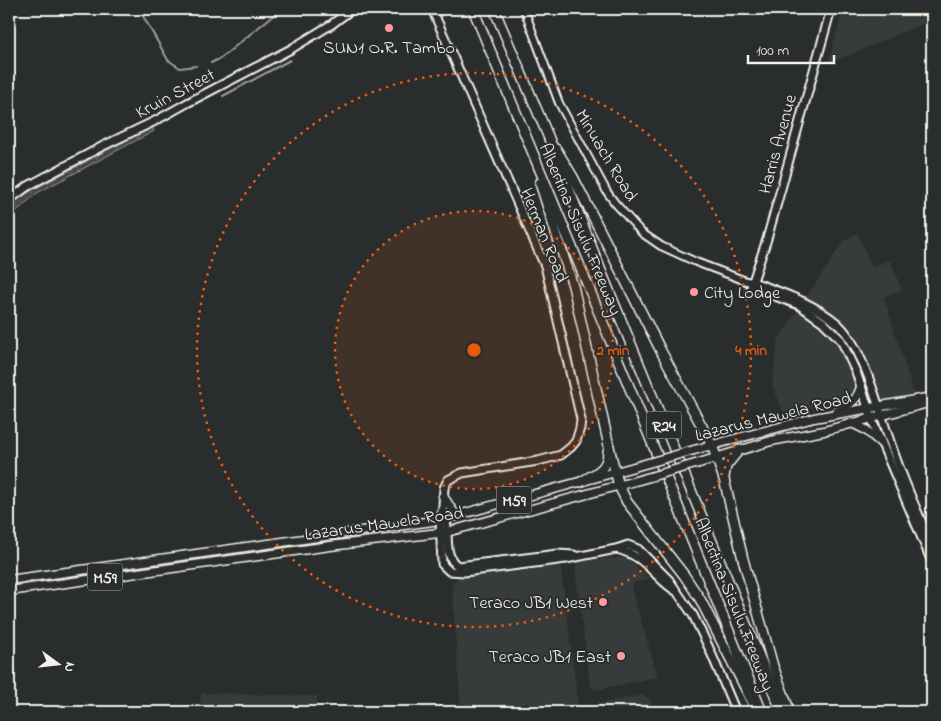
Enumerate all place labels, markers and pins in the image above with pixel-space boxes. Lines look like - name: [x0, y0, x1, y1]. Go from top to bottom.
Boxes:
- marker: SUN1 O.R. Tambo: [383, 22, 395, 34]
- place label: SUN1 O.R. Tambo: [323, 36, 455, 62]
- place label: City Lodge: [704, 281, 781, 308]
- marker: City Lodge: [688, 286, 700, 298]
- centre of rings: [465, 341, 483, 359]
- place label: Teraco JB1 West: [469, 591, 593, 617]
- marker: Teraco JB1 West: [597, 596, 609, 608]
- place label: Teraco JB1 East: [489, 645, 611, 671]
- marker: Teraco JB1 East: [615, 650, 627, 662]

